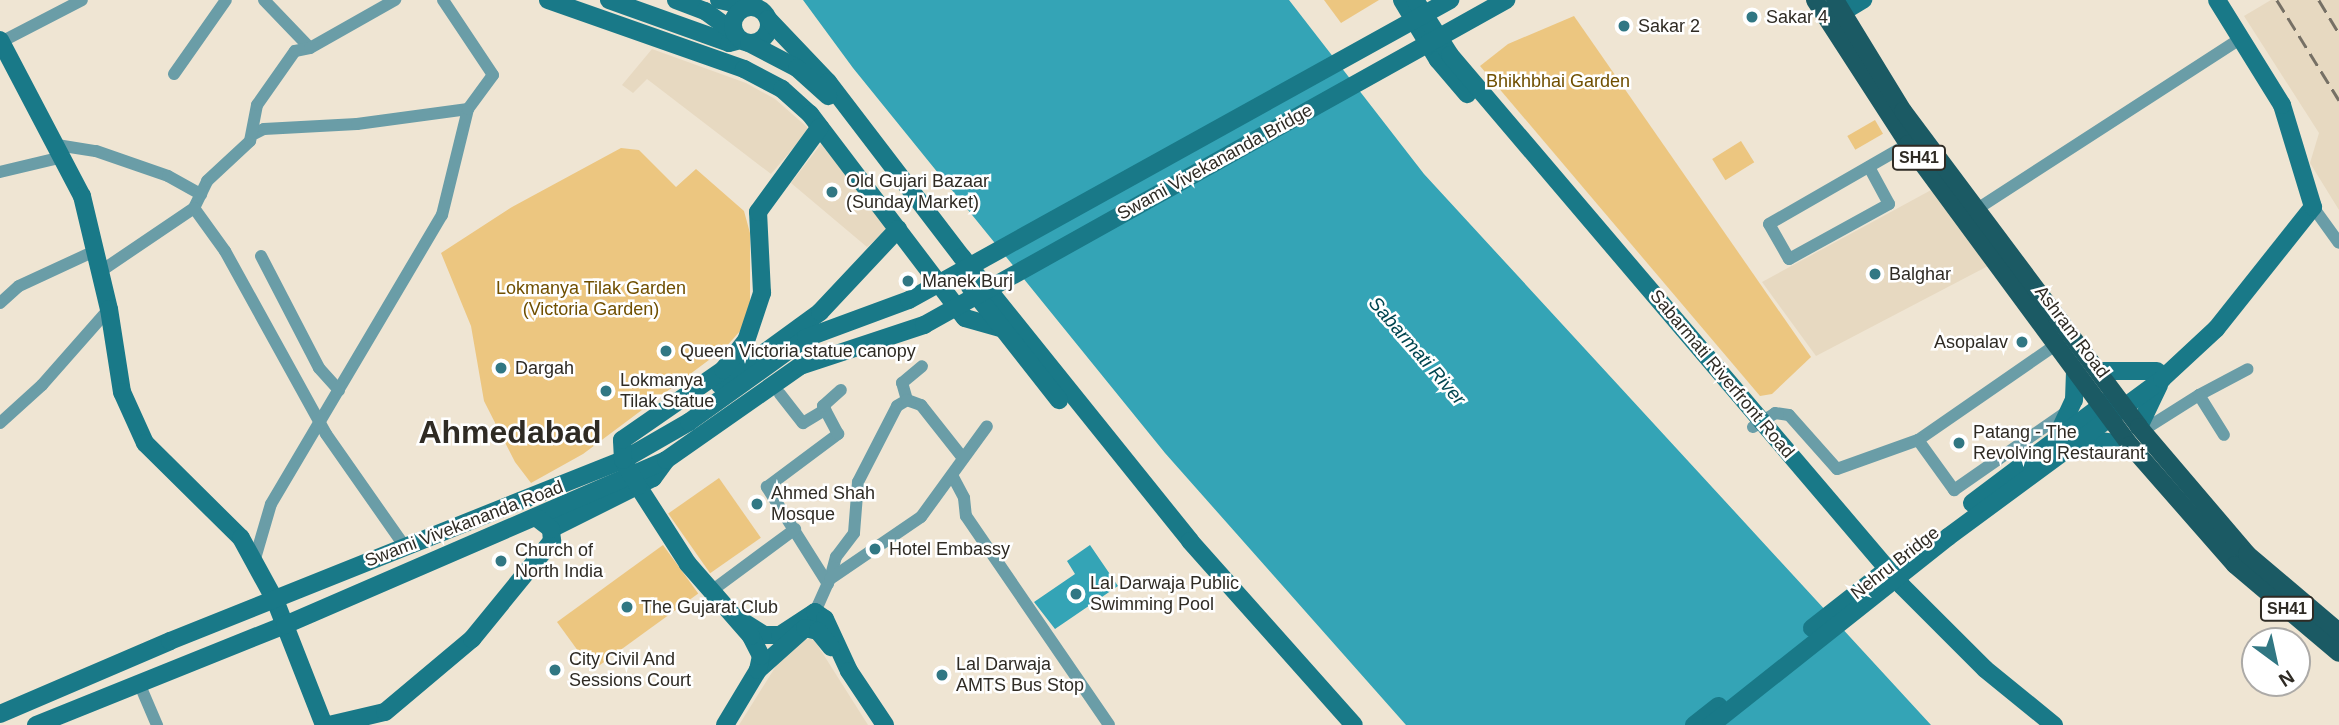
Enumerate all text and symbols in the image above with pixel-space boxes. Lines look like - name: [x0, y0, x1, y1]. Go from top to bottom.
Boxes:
- place label: Sakar 4: [1766, 6, 1828, 28]
- marker: Sakar 4: [1744, 9, 1760, 25]
- place label: Sakar 2: [1638, 15, 1700, 37]
- marker: Sakar 2: [1616, 18, 1632, 34]
- park label: Bhikhbhai Garden: [1486, 70, 1630, 92]
- street label: Swami Vivekananda Bridge: [1114, 99, 1316, 225]
- road number: SH41: [1891, 146, 1947, 170]
- place label: Old Gujari Bazaar (Sunday Market): [846, 171, 989, 214]
- marker: Old Gujari Bazaar (Sunday Market): [824, 184, 840, 200]
- place label: Balghar: [1889, 263, 1951, 285]
- marker: Balghar: [1867, 266, 1883, 282]
- place label: Manek Burj: [922, 270, 1013, 292]
- marker: Manek Burj: [900, 273, 916, 289]
- park label: Lokmanya Tilak Garden (Victoria Garden): [496, 278, 686, 320]
- street label: Ashram Road: [2030, 282, 2114, 382]
- street label: Sabarmati Riverfront Road: [1645, 285, 1799, 463]
- water label: Sabarmati River: [1364, 292, 1470, 410]
- place label: Asopalav: [1934, 331, 2008, 353]
- marker: Asopalav: [2014, 334, 2030, 350]
- place label: Queen Victoria statue canopy: [680, 340, 916, 362]
- marker: Queen Victoria statue canopy: [658, 343, 674, 359]
- place label: Dargah: [515, 357, 574, 379]
- marker: Dargah: [493, 360, 509, 376]
- place label: Lokmanya Tilak Statue: [620, 370, 714, 412]
- marker: Lokmanya Tilak Statue: [598, 383, 614, 399]
- district label: Ahmedabad: [418, 413, 602, 451]
- place label: Patang - The Revolving Restaurant: [1973, 422, 2145, 464]
- marker: Patang - The Revolving Restaurant: [1951, 435, 1967, 451]
- street label: Swami Vivekananda Road: [362, 476, 566, 572]
- place label: Ahmed Shah Mosque: [771, 483, 875, 526]
- marker: Ahmed Shah Mosque: [749, 496, 765, 512]
- street label: Nehru Bridge: [1847, 522, 1943, 604]
- place label: Hotel Embassy: [889, 538, 1010, 560]
- place label: Church of North India: [515, 540, 603, 582]
- marker: Hotel Embassy: [867, 541, 883, 557]
- marker: Church of North India: [493, 553, 509, 569]
- place label: Lal Darwaja Public Swimming Pool: [1090, 573, 1239, 616]
- marker: Lal Darwaja Public Swimming Pool: [1068, 586, 1084, 602]
- place label: The Gujarat Club: [641, 596, 778, 618]
- road number: SH41: [2259, 596, 2315, 622]
- marker: The Gujarat Club: [619, 599, 635, 615]
- north arrow: [2241, 627, 2311, 697]
- place label: City Civil And Sessions Court: [569, 649, 691, 692]
- place label: Lal Darwaja AMTS Bus Stop: [956, 654, 1084, 696]
- marker: City Civil And Sessions Court: [547, 662, 563, 678]
- text: N: [2275, 666, 2298, 691]
- marker: Lal Darwaja AMTS Bus Stop: [934, 667, 950, 683]

